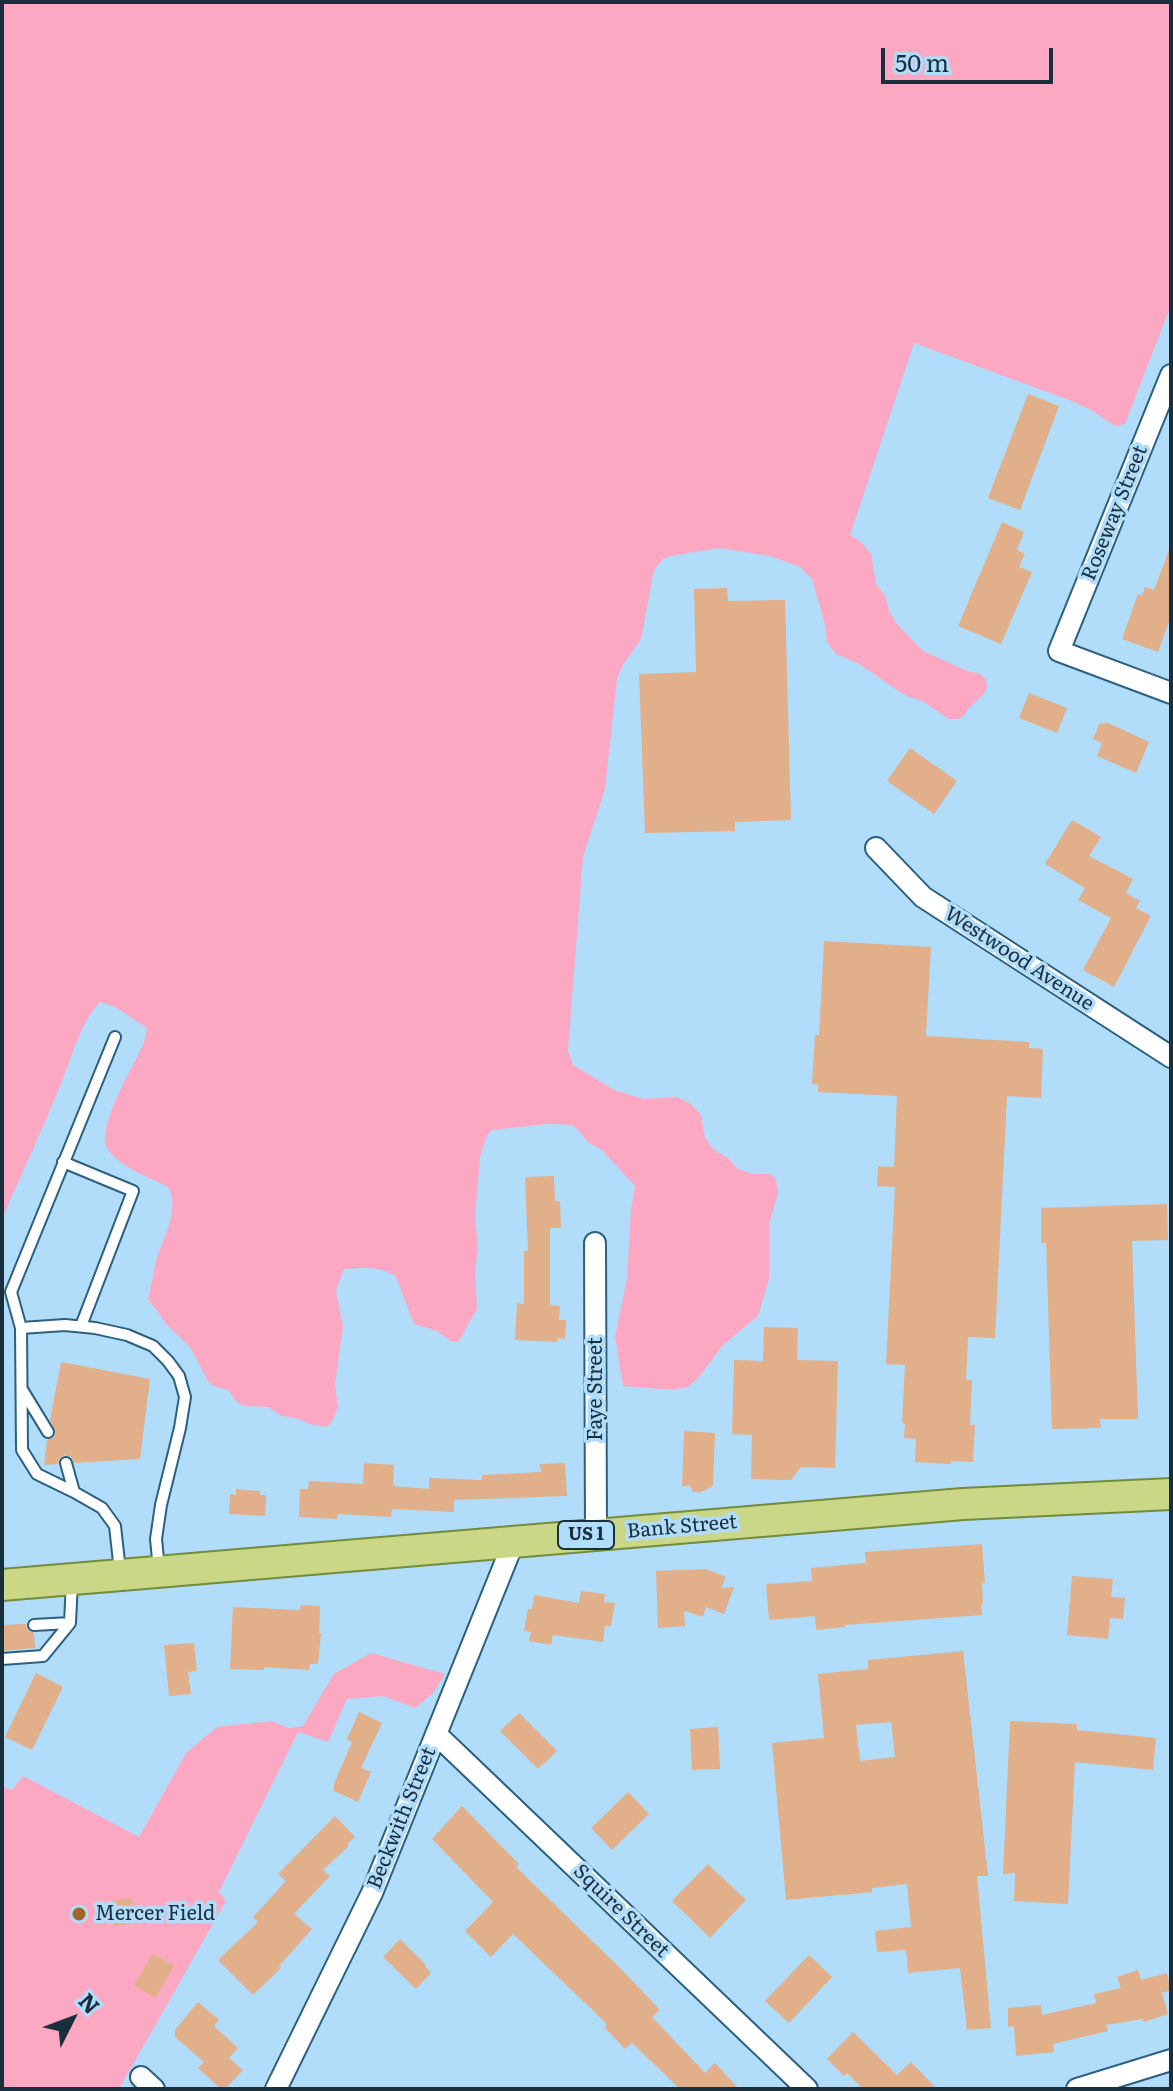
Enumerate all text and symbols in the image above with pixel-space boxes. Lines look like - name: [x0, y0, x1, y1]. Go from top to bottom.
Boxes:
- scale bar: [885, 32, 1057, 82]
- text: 50 m: [895, 44, 949, 79]
- street label: Roseway Street: [1077, 442, 1153, 584]
- street label: Westwood Avenue: [940, 902, 1098, 1016]
- street label: Faye Street: [584, 1337, 608, 1441]
- street label: Bank Street: [626, 1510, 738, 1544]
- road number: US 1: [558, 1521, 614, 1549]
- street label: Beckwith Street: [363, 1743, 441, 1893]
- street label: Squire Street: [568, 1859, 674, 1963]
- place label: Mercer Field: [95, 1902, 215, 1926]
- marker: Mercer Field: [70, 1905, 88, 1923]
- north arrow: [32, 1979, 112, 2059]
- text: N: [72, 1985, 109, 2021]

